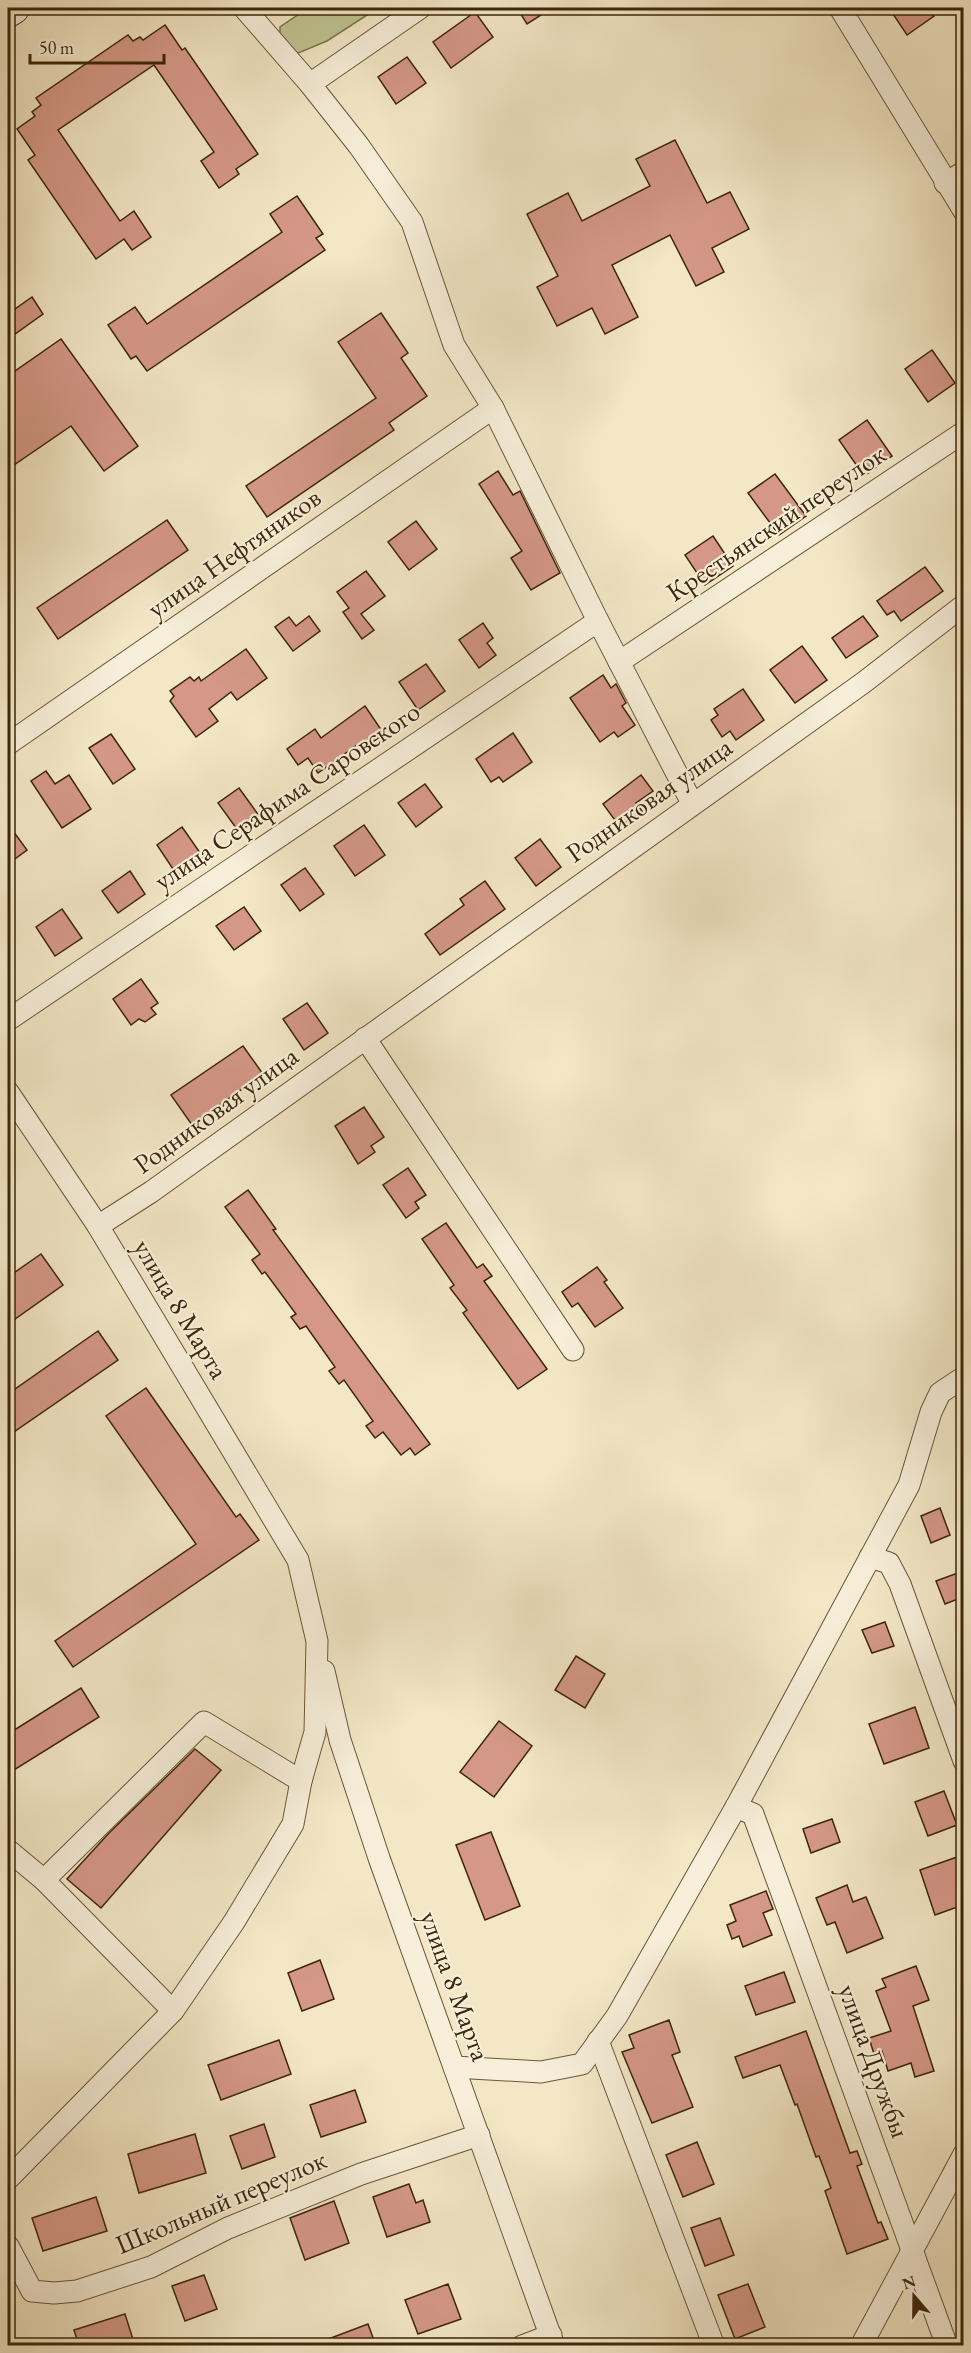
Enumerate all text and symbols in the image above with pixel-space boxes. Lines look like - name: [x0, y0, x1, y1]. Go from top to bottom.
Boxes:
- scale bar: [30, 27, 164, 65]
- text: 50 m: [39, 36, 74, 59]
- street label: Крестьянский переулок: [659, 436, 892, 609]
- street label: улица Нефтяников: [140, 480, 327, 626]
- street label: улица Серафима Саровского: [147, 693, 426, 898]
- street label: Родниковая улица: [559, 729, 739, 870]
- street label: Родниковая улица: [126, 1038, 305, 1181]
- street label: улица 8 Марта: [126, 1232, 237, 1385]
- street label: улица 8 Марта: [412, 1906, 499, 2066]
- street label: улица Дружбы: [831, 1979, 918, 2142]
- street label: Школьный переулок: [110, 2141, 332, 2262]
- north arrow: [884, 2266, 944, 2326]
- text: N: [899, 2270, 919, 2294]

